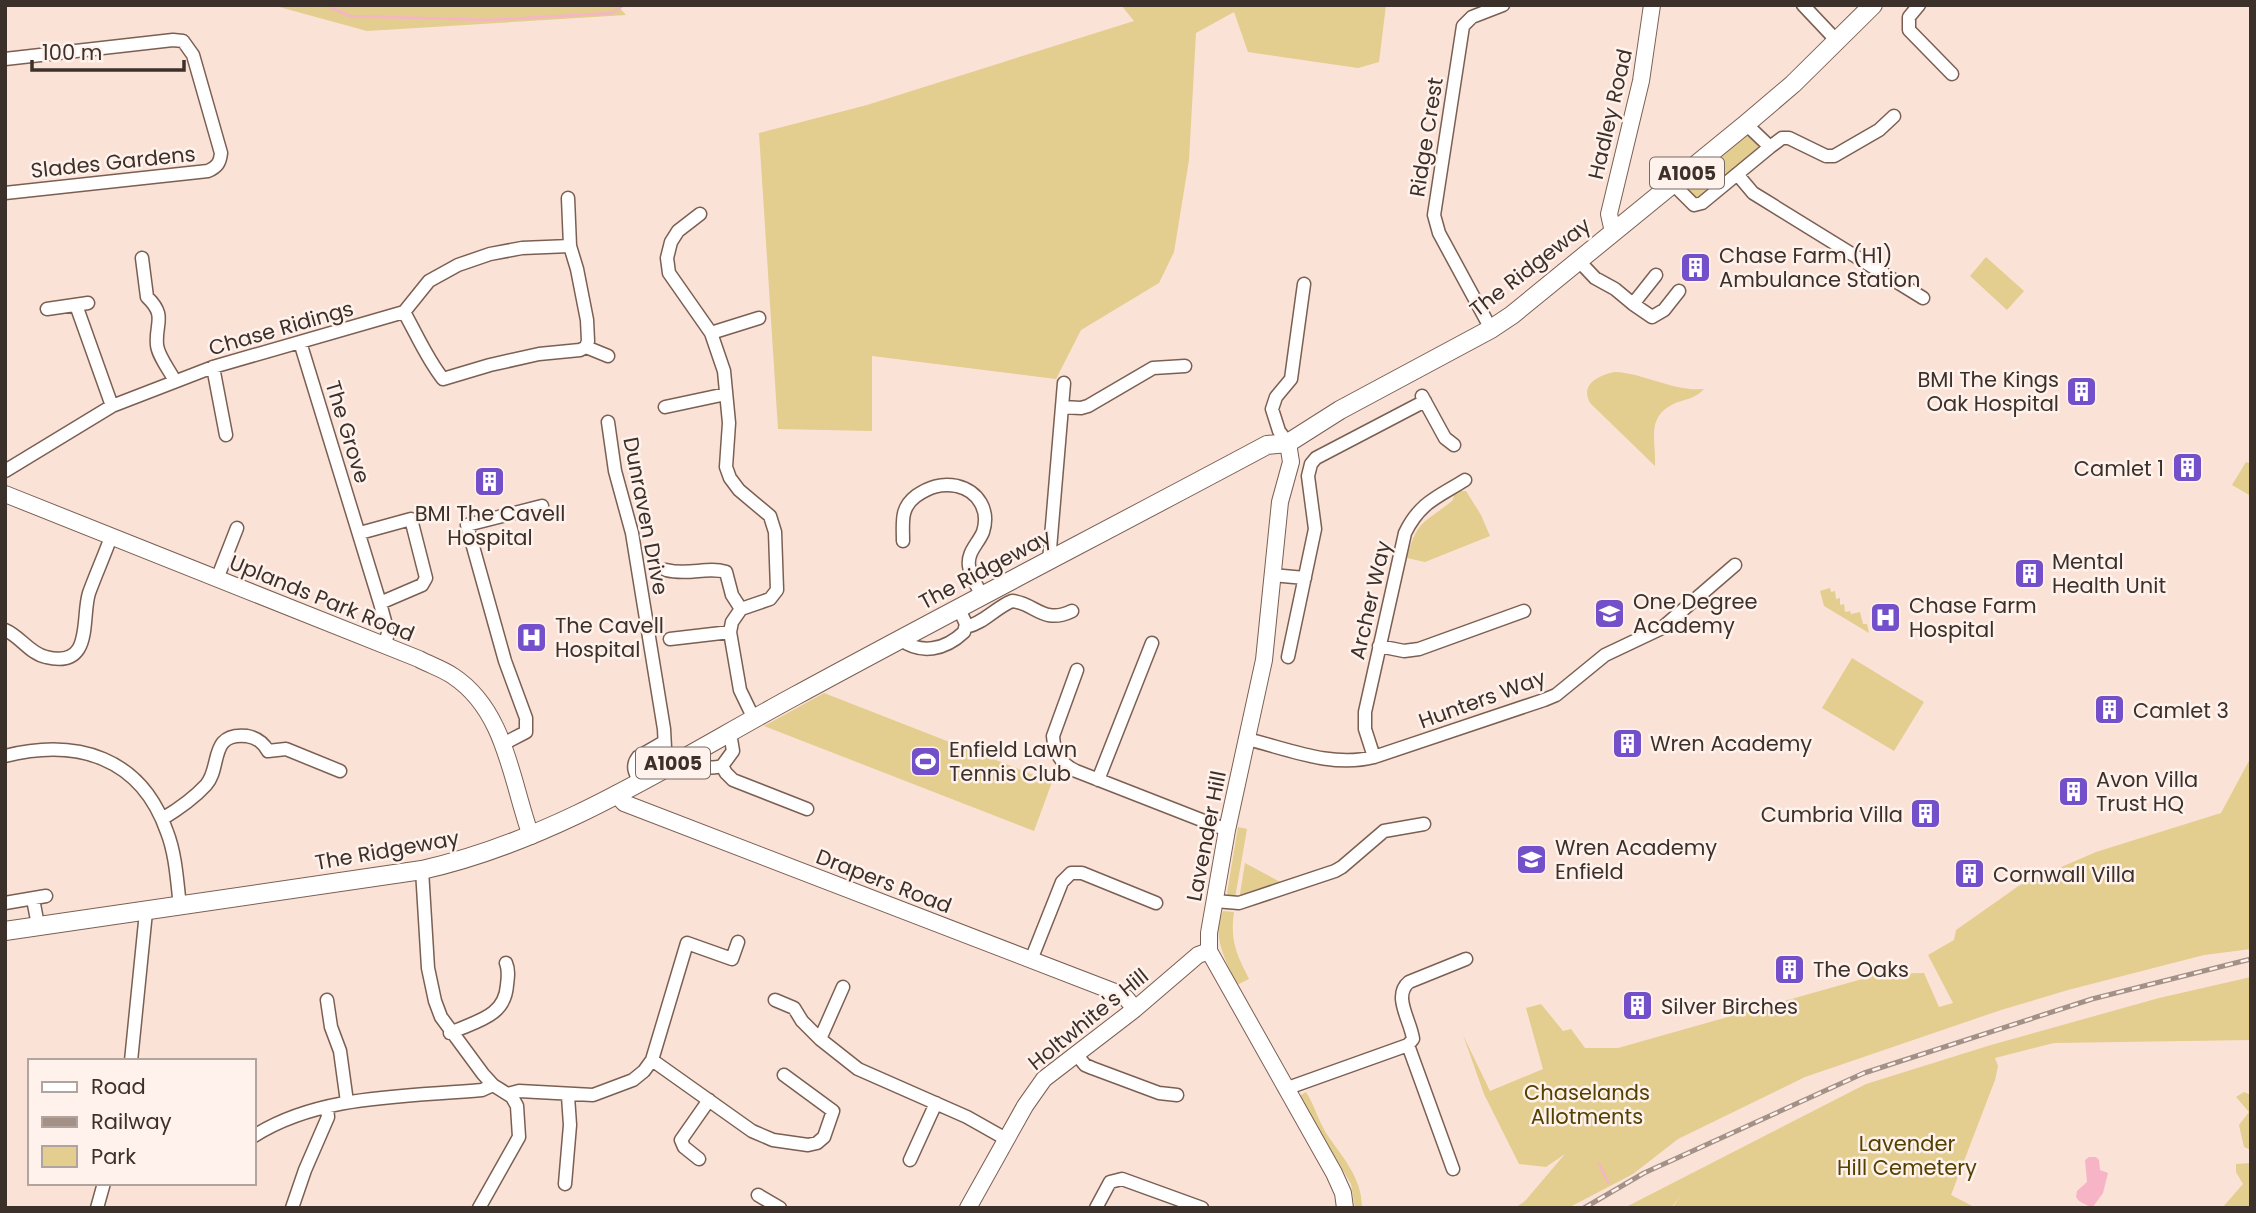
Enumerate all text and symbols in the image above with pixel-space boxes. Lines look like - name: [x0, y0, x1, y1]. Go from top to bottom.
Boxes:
- scale bar: [32, 28, 184, 72]
- text: 100 m: [42, 38, 102, 67]
- street label: Hadley Road: [1581, 46, 1639, 182]
- street label: Ridge Crest: [1402, 75, 1450, 199]
- street label: Slades Gardens: [29, 139, 197, 185]
- road number: A1005: [1650, 158, 1724, 188]
- street label: The Ridgeway: [1464, 211, 1597, 323]
- place label: Chase Farm (H1) Ambulance Station: [1719, 241, 1920, 294]
- building icon: Chase Farm (H1) Ambulance Station: [1679, 250, 1713, 284]
- street label: Chase Ridings: [205, 293, 357, 363]
- place label: BMI The Kings Oak Hospital: [1918, 365, 2059, 418]
- building icon: BMI The Kings Oak Hospital: [2065, 374, 2099, 408]
- street label: The Grove: [319, 377, 377, 487]
- street label: Dunraven Drive: [616, 435, 676, 597]
- building icon: Camlet 1: [2170, 451, 2204, 485]
- place label: Camlet 1: [2074, 454, 2164, 483]
- building icon: BMI The Cavell Hospital: [473, 464, 507, 498]
- place label: BMI The Cavell Hospital: [415, 499, 565, 552]
- street label: The Ridgeway: [914, 522, 1056, 616]
- street label: Archer Way: [1342, 538, 1398, 662]
- place label: Mental Health Unit: [2052, 547, 2166, 600]
- street label: Uplands Park Road: [225, 548, 419, 648]
- building icon: Mental Health Unit: [2012, 556, 2046, 590]
- place label: One Degree Academy: [1633, 587, 1758, 640]
- place label: Chase Farm Hospital: [1909, 591, 2037, 644]
- school or university icon: One Degree Academy: [1593, 596, 1627, 630]
- hospital icon: Chase Farm Hospital: [1869, 600, 1903, 634]
- place label: The Cavell Hospital: [555, 611, 664, 664]
- hospital icon: The Cavell Hospital: [515, 620, 549, 654]
- street label: Hunters Way: [1415, 663, 1550, 735]
- building icon: Camlet 3: [2093, 693, 2127, 727]
- place label: Camlet 3: [2133, 696, 2229, 725]
- building icon: Wren Academy: [1610, 726, 1644, 760]
- place label: Wren Academy: [1650, 729, 1812, 758]
- place label: Enfield Lawn Tennis Club: [949, 735, 1077, 788]
- sports icon: Enfield Lawn Tennis Club: [909, 744, 943, 778]
- road number: A1005: [636, 748, 710, 778]
- place label: Avon Villa Trust HQ: [2096, 765, 2198, 818]
- street label: Lavender Hill: [1179, 768, 1233, 904]
- building icon: Avon Villa Trust HQ: [2056, 774, 2090, 808]
- building icon: Cumbria Villa: [1909, 797, 1943, 831]
- place label: Cumbria Villa: [1761, 800, 1903, 829]
- street label: The Ridgeway: [313, 823, 462, 877]
- place label: Wren Academy Enfield: [1555, 833, 1717, 886]
- street label: Drapers Road: [812, 842, 956, 920]
- school or university icon: Wren Academy Enfield: [1515, 842, 1549, 876]
- building icon: Cornwall Villa: [1953, 857, 1987, 891]
- place label: Cornwall Villa: [1993, 860, 2135, 889]
- building icon: The Oaks: [1773, 952, 1807, 986]
- place label: The Oaks: [1813, 955, 1909, 984]
- street label: Holtwhite's Hill: [1022, 961, 1154, 1077]
- building icon: Silver Birches: [1621, 989, 1655, 1023]
- place label: Silver Birches: [1661, 992, 1798, 1021]
- legend: [28, 1059, 256, 1185]
- text: Road: [91, 1072, 146, 1101]
- park label: Chaselands Allotments: [1524, 1078, 1650, 1131]
- text: Railway: [91, 1107, 172, 1136]
- park label: Lavender Hill Cemetery: [1837, 1129, 1977, 1182]
- text: Park: [91, 1142, 136, 1171]

